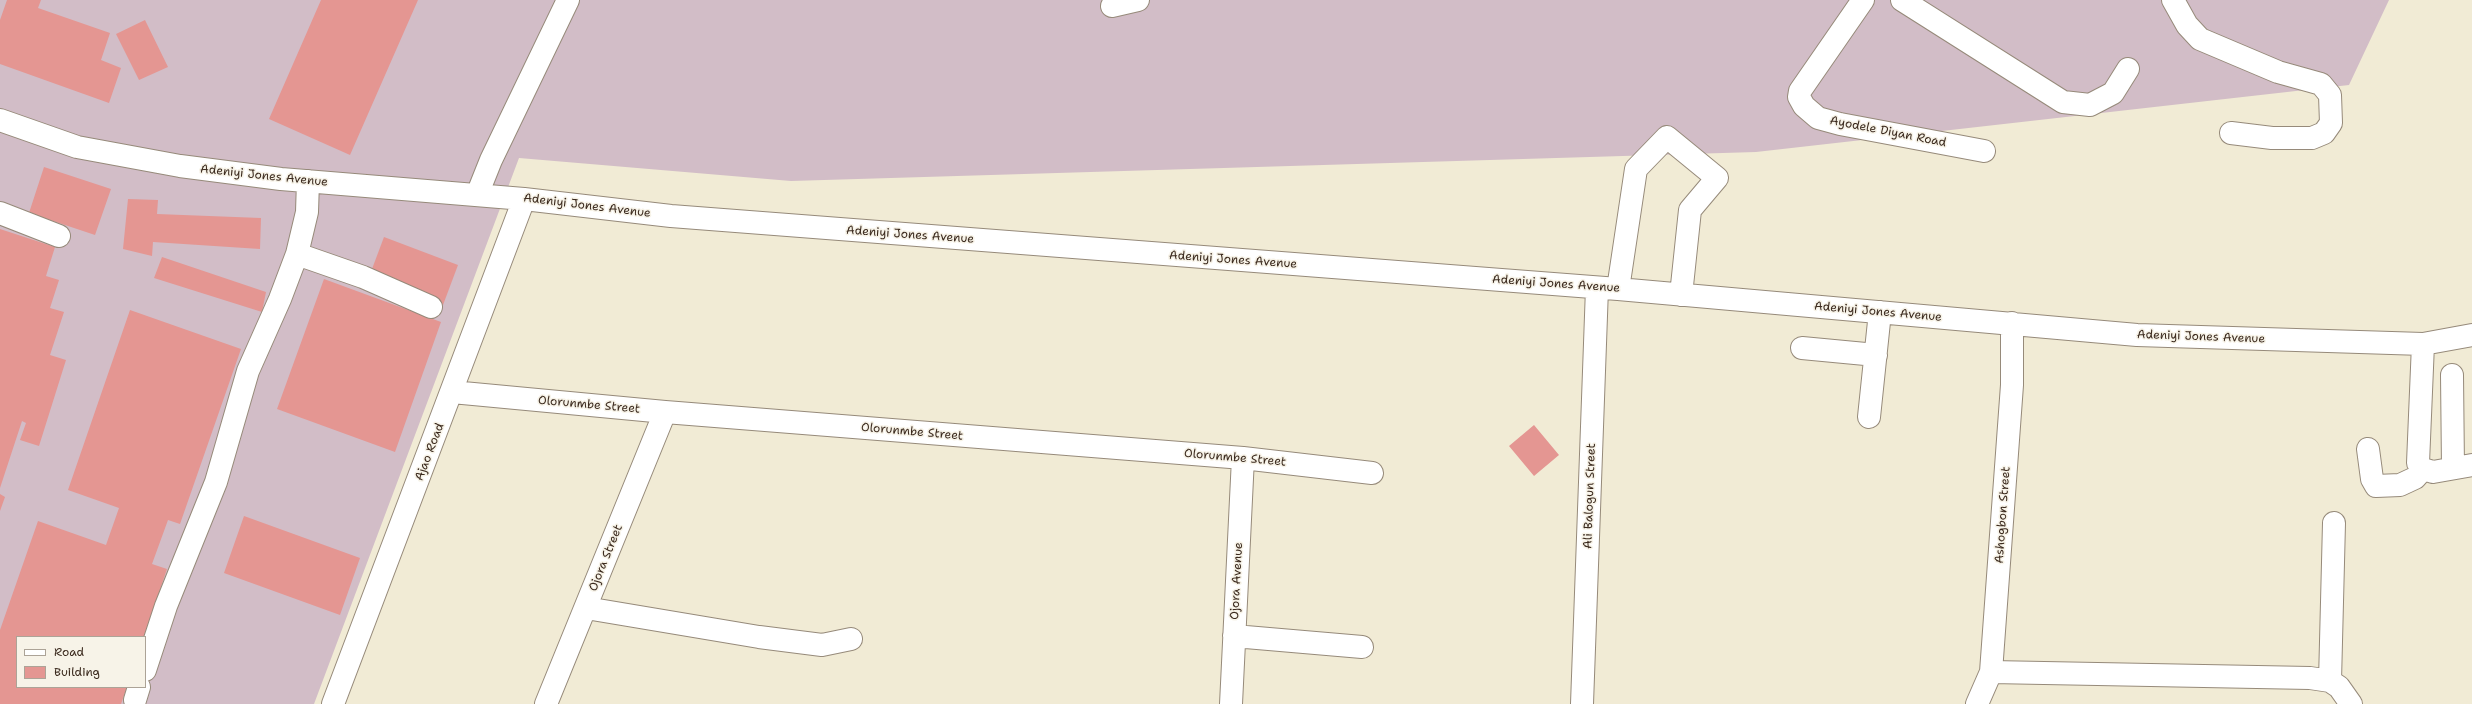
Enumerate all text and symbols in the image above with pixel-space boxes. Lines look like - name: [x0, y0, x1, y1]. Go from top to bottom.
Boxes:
- street label: Ayodele Diyan Road: [1828, 114, 1948, 150]
- street label: Adeniyi Jones Avenue: [199, 162, 329, 190]
- street label: Adeniyi Jones Avenue: [522, 191, 652, 221]
- street label: Adeniyi Jones Avenue: [846, 223, 974, 247]
- street label: Adeniyi Jones Avenue: [1169, 248, 1297, 272]
- street label: Adeniyi Jones Avenue: [1492, 272, 1620, 296]
- street label: Adeniyi Jones Avenue: [1813, 299, 1943, 325]
- street label: Adeniyi Jones Avenue: [2137, 328, 2265, 346]
- street label: Olorunmbe Street: [537, 393, 641, 417]
- street label: Olorunmbe Street: [860, 420, 964, 444]
- street label: Ajao Road: [412, 421, 448, 483]
- street label: Ali Balogun Street: [1581, 443, 1599, 549]
- street label: Olorunmbe Street: [1183, 446, 1287, 470]
- street label: Ashogbon Street: [1992, 466, 2014, 564]
- street label: Ojora Street: [586, 523, 626, 593]
- street label: Ojora Avenue: [1228, 542, 1246, 620]
- legend: [16, 636, 146, 688]
- text: Road: [54, 644, 84, 660]
- text: Building: [54, 664, 100, 680]

